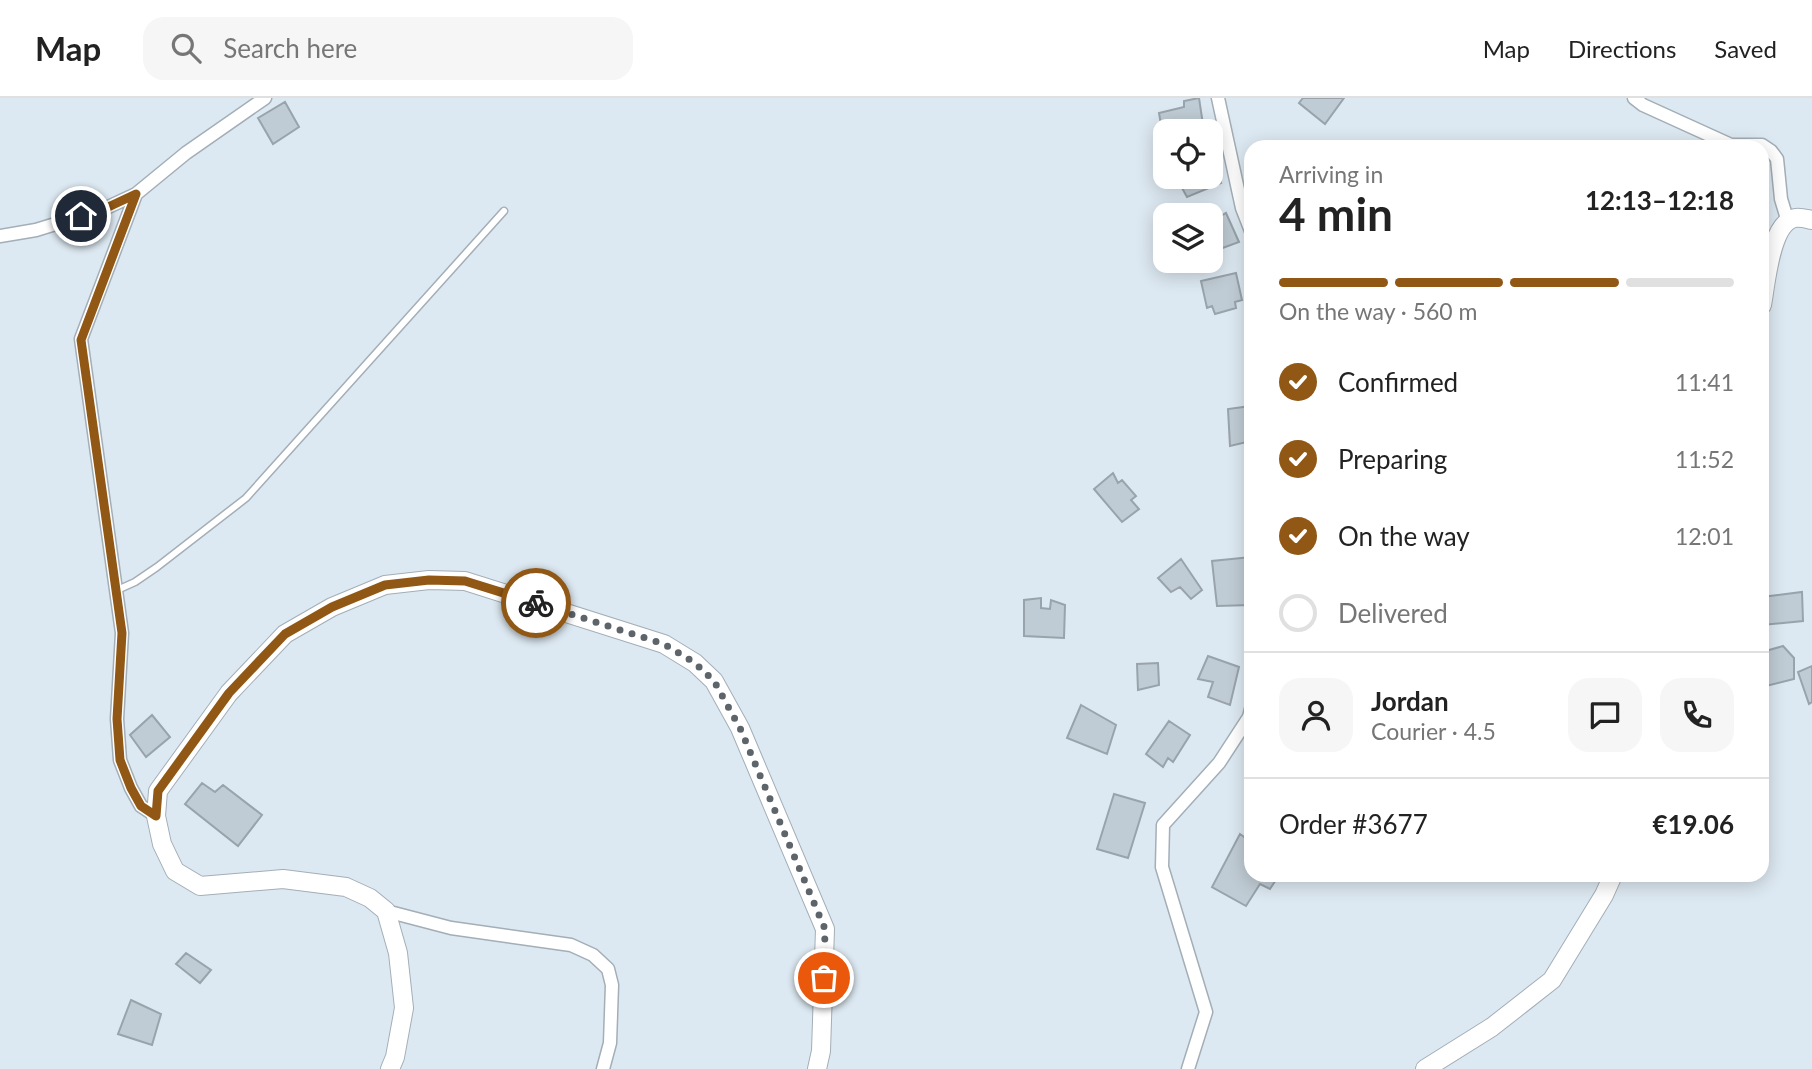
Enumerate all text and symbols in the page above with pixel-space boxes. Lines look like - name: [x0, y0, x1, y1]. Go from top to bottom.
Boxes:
- search box: [143, 17, 633, 80]
- text: Map: [35, 28, 101, 68]
- icon: search: [167, 29, 205, 67]
- text: Search here: [223, 32, 357, 64]
- text: Map: [1483, 34, 1530, 63]
- text: Directions: [1568, 34, 1676, 63]
- text: Saved: [1714, 34, 1777, 63]
- map controls: [1153, 119, 1223, 273]
- button: locate: [1153, 119, 1223, 189]
- text: Arriving in: [1279, 160, 1383, 188]
- text: 12:13–12:18: [1585, 184, 1734, 216]
- pin: [51, 186, 111, 246]
- text: 4 min: [1279, 186, 1393, 241]
- icon: home: [62, 197, 100, 235]
- button: layers: [1153, 203, 1223, 273]
- text: On the way · 560 m: [1279, 297, 1478, 325]
- icon: check: [1279, 363, 1317, 401]
- text: Confirmed: [1338, 366, 1458, 398]
- text: 11:41: [1675, 368, 1734, 396]
- icon: check: [1279, 440, 1317, 478]
- text: Preparing: [1338, 443, 1447, 475]
- text: 11:52: [1675, 445, 1734, 473]
- icon: check: [1279, 517, 1317, 555]
- text: On the way: [1338, 520, 1470, 552]
- text: 12:01: [1675, 522, 1734, 550]
- courier: [501, 568, 571, 638]
- icon: bike: [517, 584, 555, 622]
- text: Delivered: [1338, 597, 1448, 629]
- button: person: [1279, 678, 1353, 752]
- button: chat: [1568, 678, 1642, 752]
- button: phone: [1660, 678, 1734, 752]
- text: Jordan: [1371, 685, 1449, 717]
- text: Courier · 4.5: [1371, 717, 1496, 745]
- text: Order #3677: [1279, 808, 1428, 840]
- text: €19.06: [1652, 808, 1734, 840]
- pin: [794, 948, 854, 1008]
- icon: bag: [805, 959, 843, 997]

